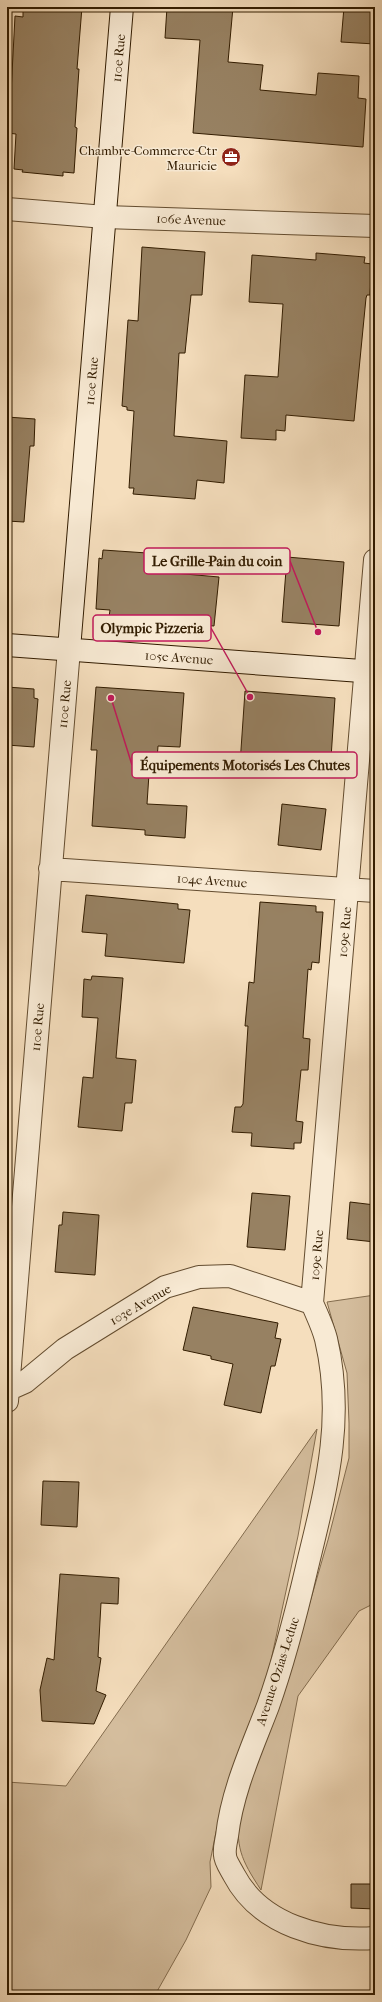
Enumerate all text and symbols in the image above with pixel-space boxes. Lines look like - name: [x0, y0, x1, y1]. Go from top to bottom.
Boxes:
- street label: 110e Rue: [109, 33, 128, 83]
- place label: Chambre-Commerce-Ctr Mauricie: [79, 143, 218, 173]
- office icon: Chambre-Commerce-Ctr Mauricie: [220, 146, 242, 168]
- street label: 106e Avenue: [156, 211, 227, 228]
- street label: 110e Rue: [82, 356, 101, 406]
- callout: Le Grille-Pain du coin: [144, 548, 290, 574]
- text: Le Grille-Pain du coin: [152, 553, 283, 570]
- callout: Olympic Pizzeria: [93, 615, 211, 641]
- text: Olympic Pizzeria: [101, 620, 204, 637]
- street label: 105e Avenue: [144, 648, 214, 667]
- street label: 110e Rue: [55, 679, 74, 729]
- callout: Équipements Motorisés Les Chutes: [132, 752, 357, 778]
- text: Équipements Motorisés Les Chutes: [140, 756, 351, 774]
- street label: 104e Avenue: [176, 871, 248, 890]
- street label: 109e Rue: [335, 906, 354, 958]
- street label: 110e Rue: [28, 1002, 47, 1052]
- street label: 109e Rue: [307, 1229, 326, 1281]
- street label: 103e Avenue: [107, 1281, 174, 1328]
- street label: Avenue Ozias-Leduc: [253, 1615, 302, 1728]

